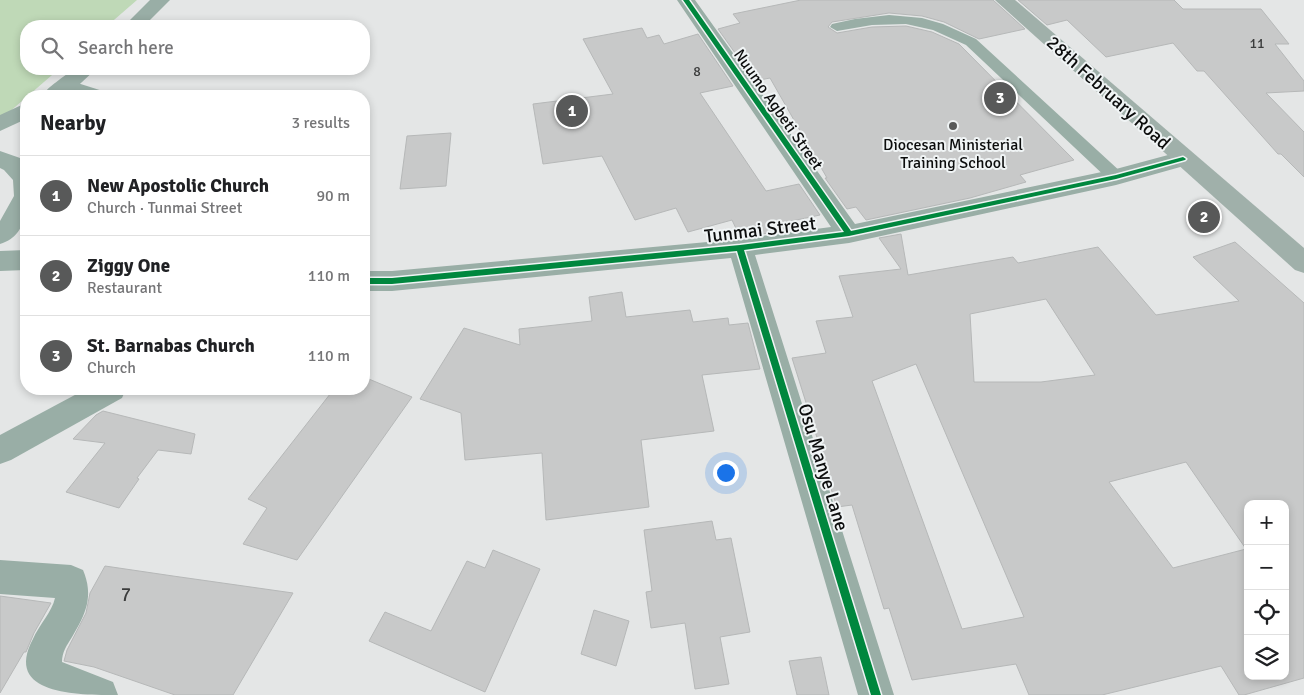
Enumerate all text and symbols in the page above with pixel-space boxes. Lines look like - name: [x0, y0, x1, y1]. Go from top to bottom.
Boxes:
- search box: [20, 20, 370, 75]
- street label: 28th February Road: [1041, 31, 1175, 155]
- icon: search: [38, 34, 66, 62]
- house number: 11: [1249, 35, 1265, 52]
- text: Search here: [78, 36, 174, 60]
- street label: Nuumo Agbeti Street: [729, 45, 828, 174]
- house number: 8: [693, 63, 701, 80]
- pin: 3: [984, 79, 1016, 117]
- pin: 1: [556, 92, 588, 130]
- text: Nearby: [40, 110, 106, 136]
- text: 3 results: [291, 113, 350, 133]
- marker: Diocesan Ministerial Training School: [947, 120, 959, 132]
- place label: Diocesan Ministerial Training School: [883, 135, 1023, 173]
- text: New Apostolic Church: [87, 174, 269, 198]
- text: 1: [52, 186, 60, 206]
- text: 90 m: [316, 186, 350, 206]
- text: Church · Tunmai Street: [87, 198, 242, 218]
- pin: 2: [1188, 198, 1220, 236]
- street label: Tunmai Street: [703, 211, 818, 249]
- text: Ziggy One: [87, 254, 170, 278]
- text: 2: [52, 266, 60, 286]
- text: 110 m: [308, 266, 350, 286]
- text: Restaurant: [87, 278, 162, 298]
- text: St. Barnabas Church: [87, 334, 255, 358]
- text: 3: [52, 346, 60, 366]
- text: 110 m: [308, 346, 350, 366]
- text: Church: [87, 358, 136, 378]
- street label: Osu Manye Lane: [792, 401, 854, 534]
- your location: [713, 460, 739, 486]
- map controls: [1244, 500, 1289, 680]
- button: +: [1244, 500, 1289, 545]
- button: −: [1244, 545, 1289, 590]
- house number: 7: [121, 583, 131, 607]
- button: locate: [1244, 590, 1289, 635]
- button: layers: [1244, 635, 1289, 680]

